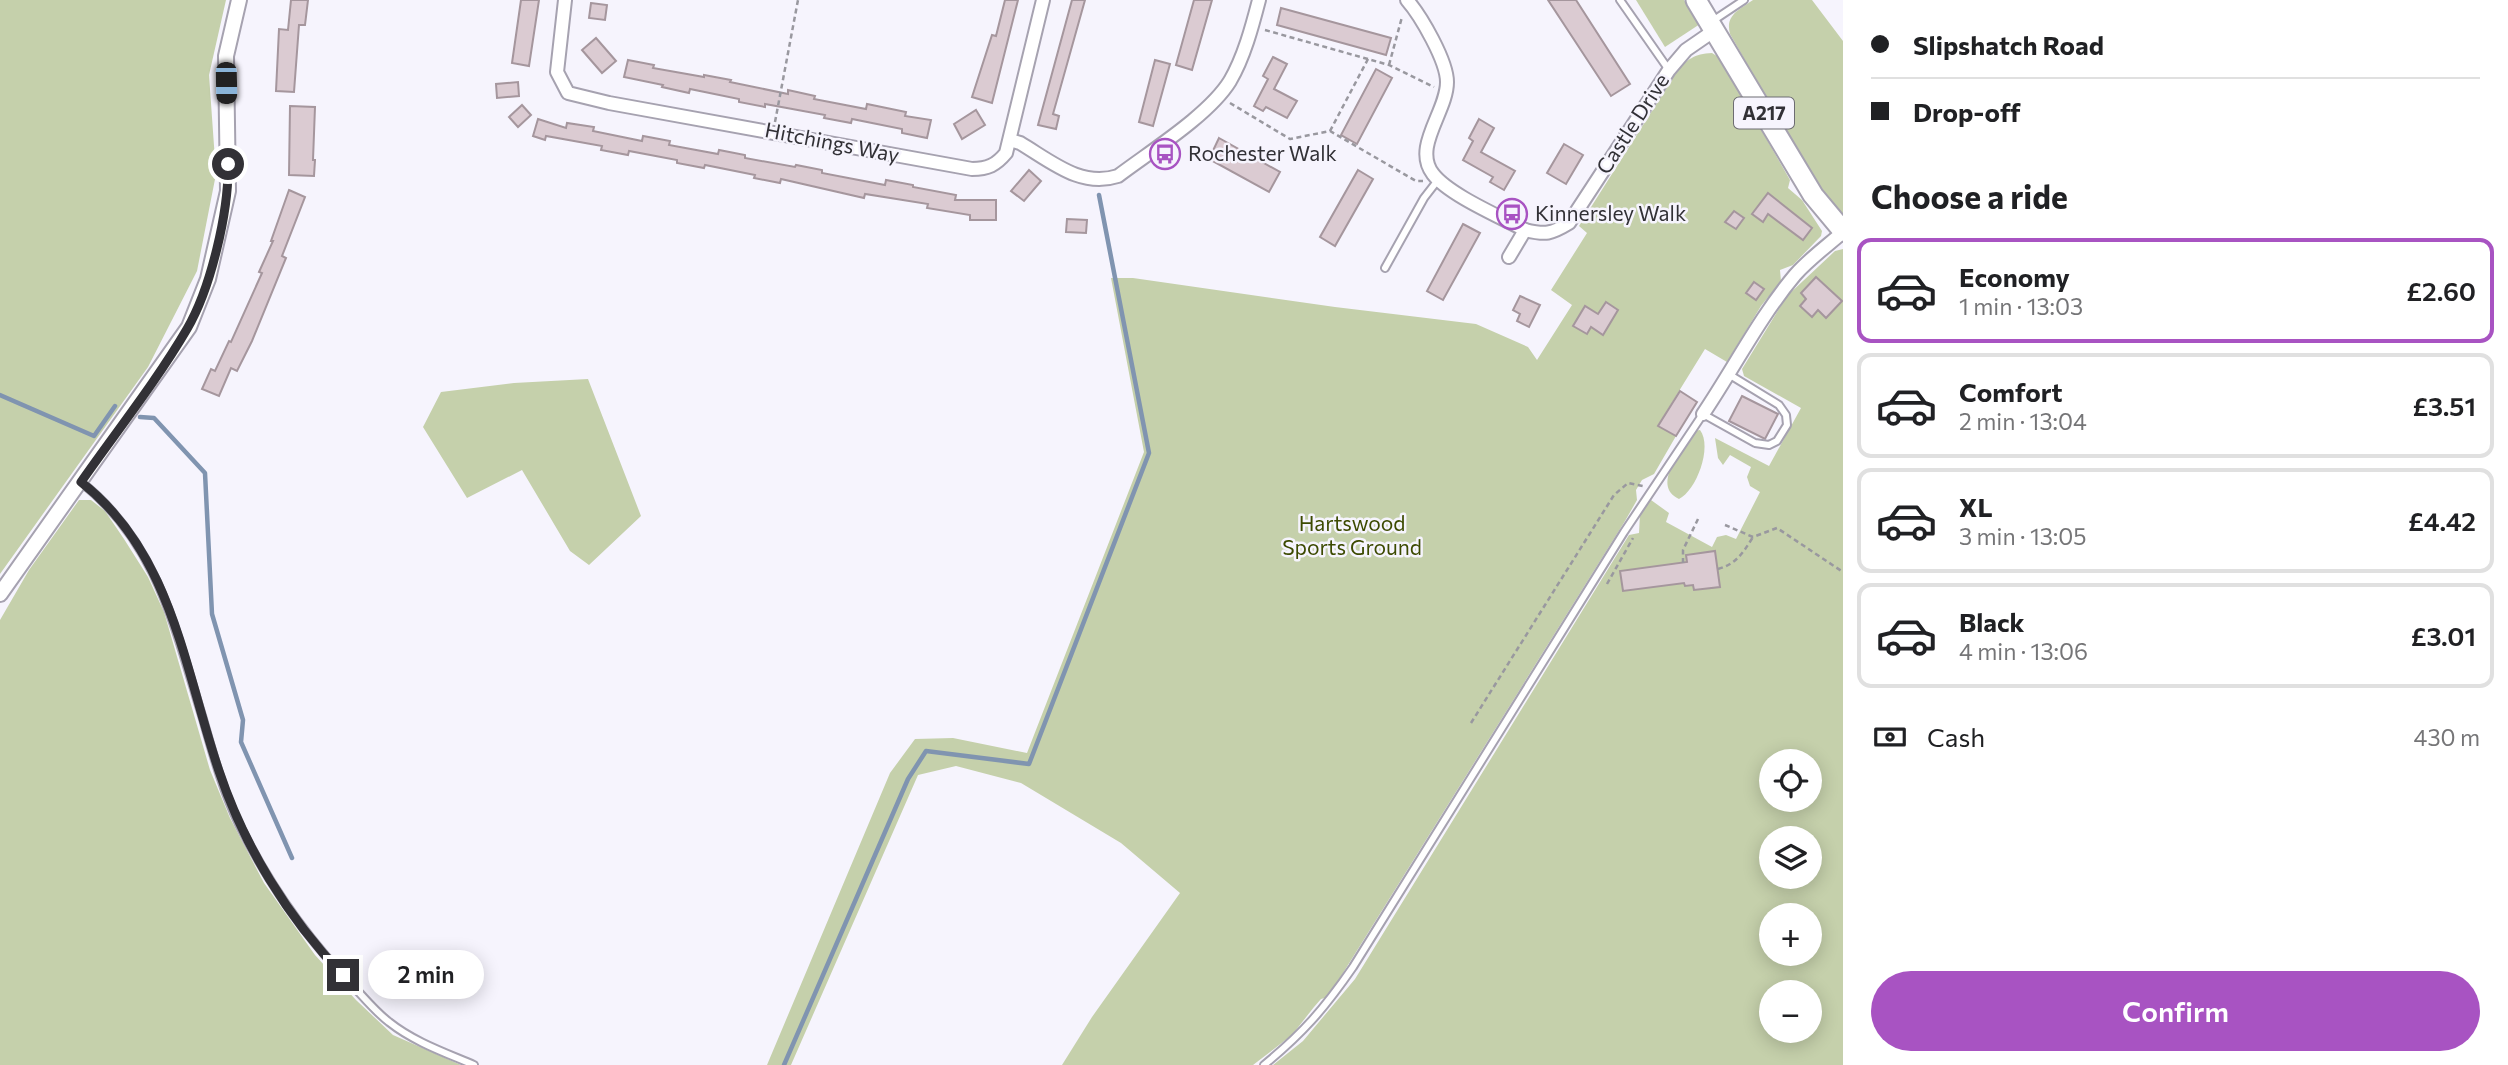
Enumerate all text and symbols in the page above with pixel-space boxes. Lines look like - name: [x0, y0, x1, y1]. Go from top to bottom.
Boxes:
- text: Slipshatch Road: [1913, 29, 2104, 60]
- car: [216, 62, 237, 104]
- street label: Castle Drive: [1590, 68, 1673, 178]
- text: Drop-off: [1913, 96, 2020, 127]
- road number: A217: [1734, 97, 1794, 128]
- street label: Hitchings Way: [763, 116, 902, 167]
- bus stop icon: Rochester Walk: [1148, 137, 1182, 171]
- place label: Rochester Walk: [1188, 140, 1337, 165]
- route start: [212, 148, 244, 180]
- text: Choose a ride: [1871, 176, 2068, 216]
- bus stop icon: Kinnersley Walk: [1495, 197, 1529, 231]
- place label: Kinnersley Walk: [1535, 200, 1686, 225]
- icon: car: [1875, 259, 1938, 322]
- text: Economy: [1959, 261, 2070, 292]
- text: £2.60: [2406, 275, 2476, 306]
- text: 1 min · 13:03: [1959, 292, 2083, 320]
- icon: car: [1875, 374, 1938, 437]
- text: Comfort: [1959, 376, 2062, 407]
- text: £3.51: [2412, 390, 2476, 421]
- text: 2 min · 13:04: [1959, 407, 2087, 435]
- icon: car: [1875, 489, 1938, 552]
- text: XL: [1959, 491, 1993, 522]
- text: £4.42: [2408, 505, 2476, 536]
- park label: Hartswood Sports Ground: [1282, 510, 1422, 559]
- text: 3 min · 13:05: [1959, 522, 2087, 550]
- icon: car: [1875, 604, 1938, 667]
- text: Black: [1959, 606, 2025, 637]
- text: £3.01: [2411, 620, 2476, 651]
- text: 4 min · 13:06: [1959, 637, 2088, 665]
- icon: cash: [1871, 718, 1909, 756]
- text: Cash: [1927, 721, 1985, 752]
- text: 430 m: [2414, 723, 2480, 751]
- map controls: [1759, 749, 1822, 1043]
- button: locate: [1759, 749, 1822, 812]
- button: layers: [1759, 826, 1822, 889]
- button: +: [1759, 903, 1822, 966]
- callout: 2 min: [368, 950, 483, 1000]
- route end: [327, 959, 359, 991]
- text: 2 min: [398, 960, 454, 988]
- button: Confirm: [1871, 971, 2480, 1051]
- button: −: [1759, 980, 1822, 1043]

